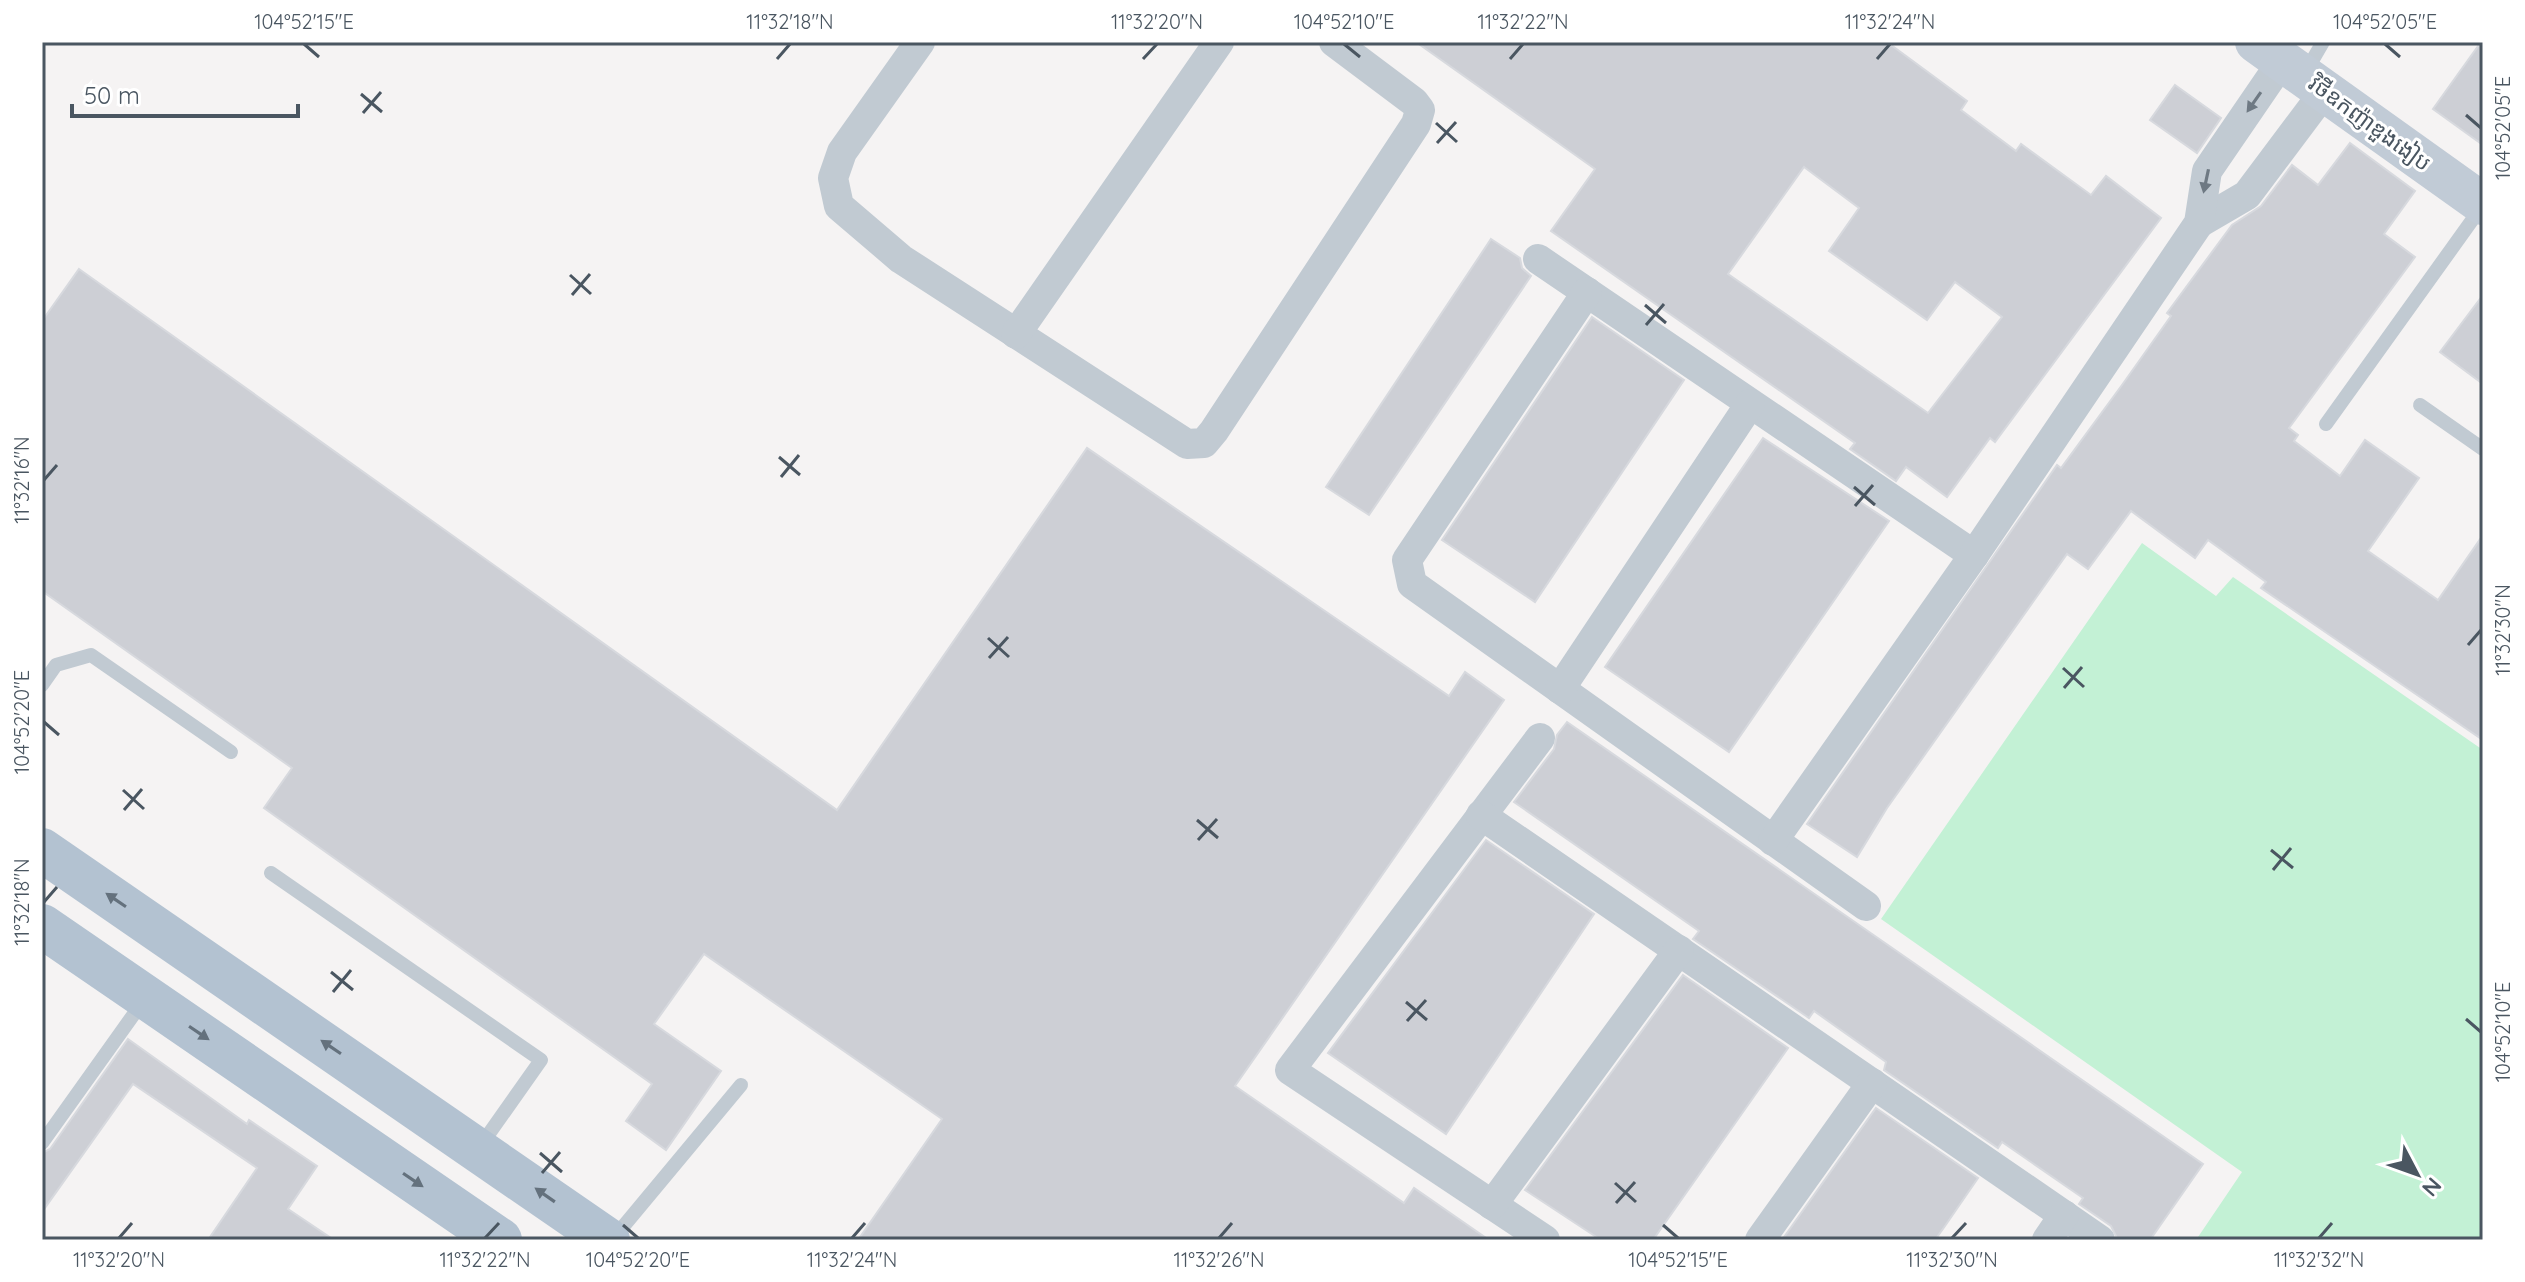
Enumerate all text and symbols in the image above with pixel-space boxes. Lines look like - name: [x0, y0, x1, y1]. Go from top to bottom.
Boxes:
- text: 104°52'15"E: [254, 9, 354, 34]
- text: 11°32'18"N: [746, 9, 834, 34]
- text: 11°32'20"N: [1111, 9, 1203, 34]
- text: 104°52'10"E: [1294, 9, 1394, 34]
- text: 11°32'22"N: [1477, 9, 1569, 34]
- text: 11°32'24"N: [1845, 9, 1935, 34]
- text: 104°52'05"E: [2333, 9, 2437, 34]
- scale bar: [72, 68, 298, 118]
- street label: វិថីឧកញ៉ាឌួងងៀប: [2303, 69, 2437, 177]
- text: 104°52'05"E: [2490, 76, 2515, 180]
- text: 50 m: [84, 80, 140, 110]
- one-way arrow: [2247, 91, 2262, 113]
- one-way arrow: [2199, 169, 2212, 194]
- text: 11°32'16"N: [9, 436, 34, 524]
- text: 11°32'30"N: [2490, 584, 2515, 676]
- text: 104°52'20"E: [9, 670, 34, 774]
- text: 11°32'18"N: [9, 858, 34, 946]
- one-way arrow: [106, 893, 127, 908]
- text: 104°52'10"E: [2490, 982, 2515, 1082]
- one-way arrow: [188, 1025, 209, 1040]
- one-way arrow: [320, 1040, 341, 1055]
- north arrow: [2377, 1134, 2457, 1214]
- one-way arrow: [403, 1172, 424, 1187]
- text: N: [2416, 1172, 2448, 1202]
- one-way arrow: [534, 1188, 555, 1203]
- text: 11°32'20"N: [73, 1247, 165, 1272]
- text: 11°32'22"N: [439, 1247, 531, 1272]
- text: 104°52'20"E: [586, 1247, 690, 1272]
- text: 11°32'24"N: [807, 1247, 897, 1272]
- text: 11°32'26"N: [1174, 1247, 1264, 1272]
- text: 104°52'15"E: [1628, 1247, 1728, 1272]
- text: 11°32'30"N: [1906, 1247, 1998, 1272]
- text: 11°32'32"N: [2274, 1247, 2364, 1272]

